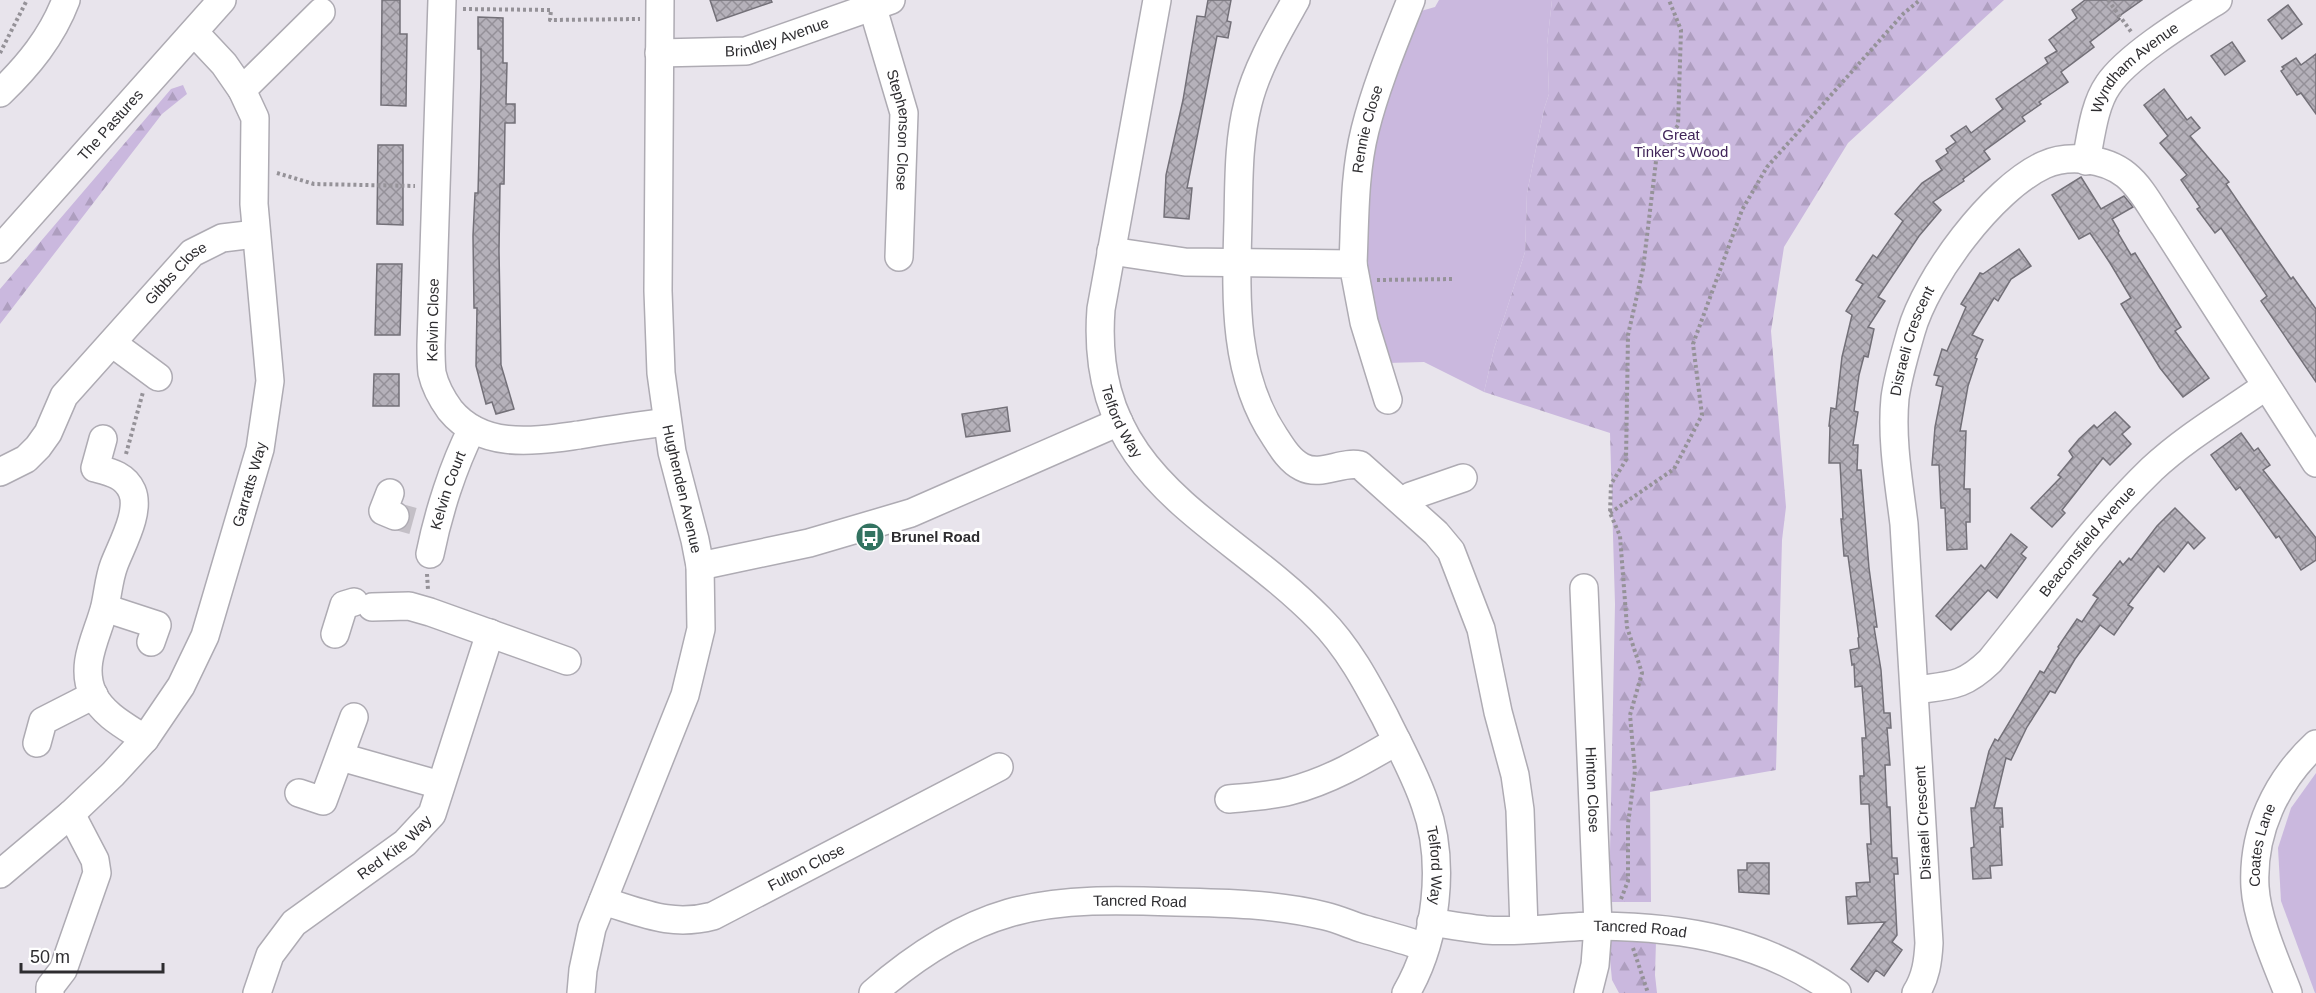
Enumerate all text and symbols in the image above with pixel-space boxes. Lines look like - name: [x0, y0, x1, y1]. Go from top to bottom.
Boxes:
- street label: Brindley Avenue: [725, 14, 831, 59]
- street label: Wyndham Avenue: [2087, 19, 2181, 115]
- street label: Stephenson Close: [884, 67, 913, 191]
- street label: Rennie Close: [1349, 83, 1386, 174]
- street label: The Pastures: [74, 86, 146, 164]
- park label: Great Tinker's Wood: [1634, 126, 1728, 160]
- street label: Gibbs Close: [141, 238, 209, 308]
- street label: Kelvin Close: [423, 278, 442, 362]
- street label: Disraeli Crescent: [1886, 283, 1938, 397]
- street label: Telford Way: [1098, 383, 1147, 461]
- street label: Hughenden Avenue: [659, 423, 706, 555]
- street label: Garratts Way: [229, 440, 269, 529]
- street label: Kelvin Court: [427, 448, 469, 532]
- street label: Beaconsfield Avenue: [2035, 482, 2139, 600]
- bus stop icon: Brunel Road: [854, 521, 886, 553]
- place label: Brunel Road: [891, 528, 980, 545]
- street label: Hinton Close: [1583, 747, 1603, 833]
- street label: Disraeli Crescent: [1911, 765, 1934, 880]
- street label: Coates Lane: [2246, 801, 2279, 887]
- street label: Red Kite Way: [354, 811, 435, 883]
- street label: Telford Way: [1424, 825, 1445, 906]
- street label: Fulton Close: [765, 840, 847, 894]
- street label: Tancred Road: [1093, 892, 1187, 910]
- street label: Tancred Road: [1593, 917, 1688, 941]
- scale bar: [21, 936, 164, 974]
- text: 50 m: [30, 947, 70, 967]

